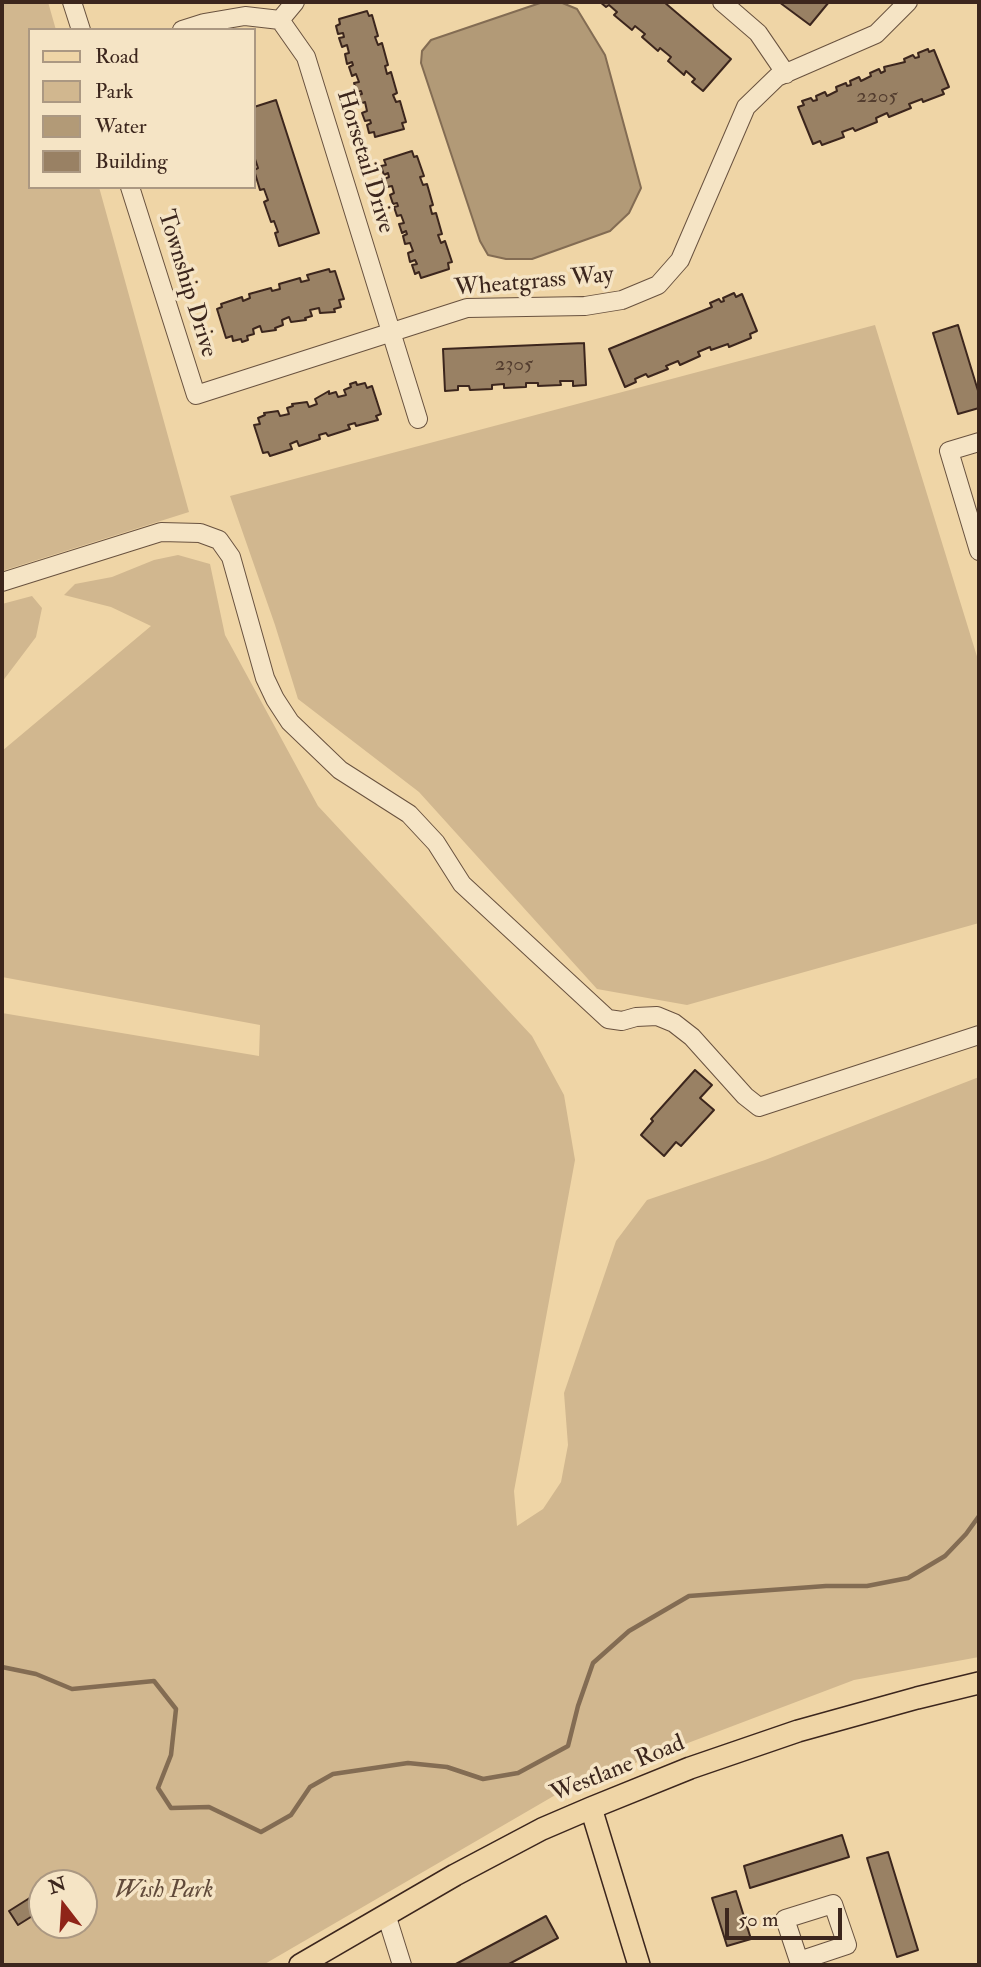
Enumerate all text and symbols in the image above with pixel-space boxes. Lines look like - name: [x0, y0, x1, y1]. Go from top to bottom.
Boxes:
- legend: [28, 28, 256, 189]
- text: Road: [95, 43, 139, 70]
- text: Park: [95, 78, 133, 105]
- house number: 2205: [856, 84, 898, 110]
- street label: Horsetail Drive: [329, 87, 399, 237]
- text: Water: [95, 113, 147, 140]
- text: Building: [95, 148, 168, 175]
- street label: Township Drive: [150, 207, 222, 361]
- street label: Wheatgrass Way: [453, 262, 615, 304]
- house number: 2305: [495, 352, 533, 378]
- street label: Westlane Road: [547, 1730, 689, 1810]
- north arrow: [28, 1869, 98, 1939]
- text: N: [46, 1872, 69, 1900]
- park label: Wish Park: [115, 1878, 213, 1906]
- scale bar: [729, 1894, 846, 1938]
- text: 50 m: [738, 1906, 779, 1933]

